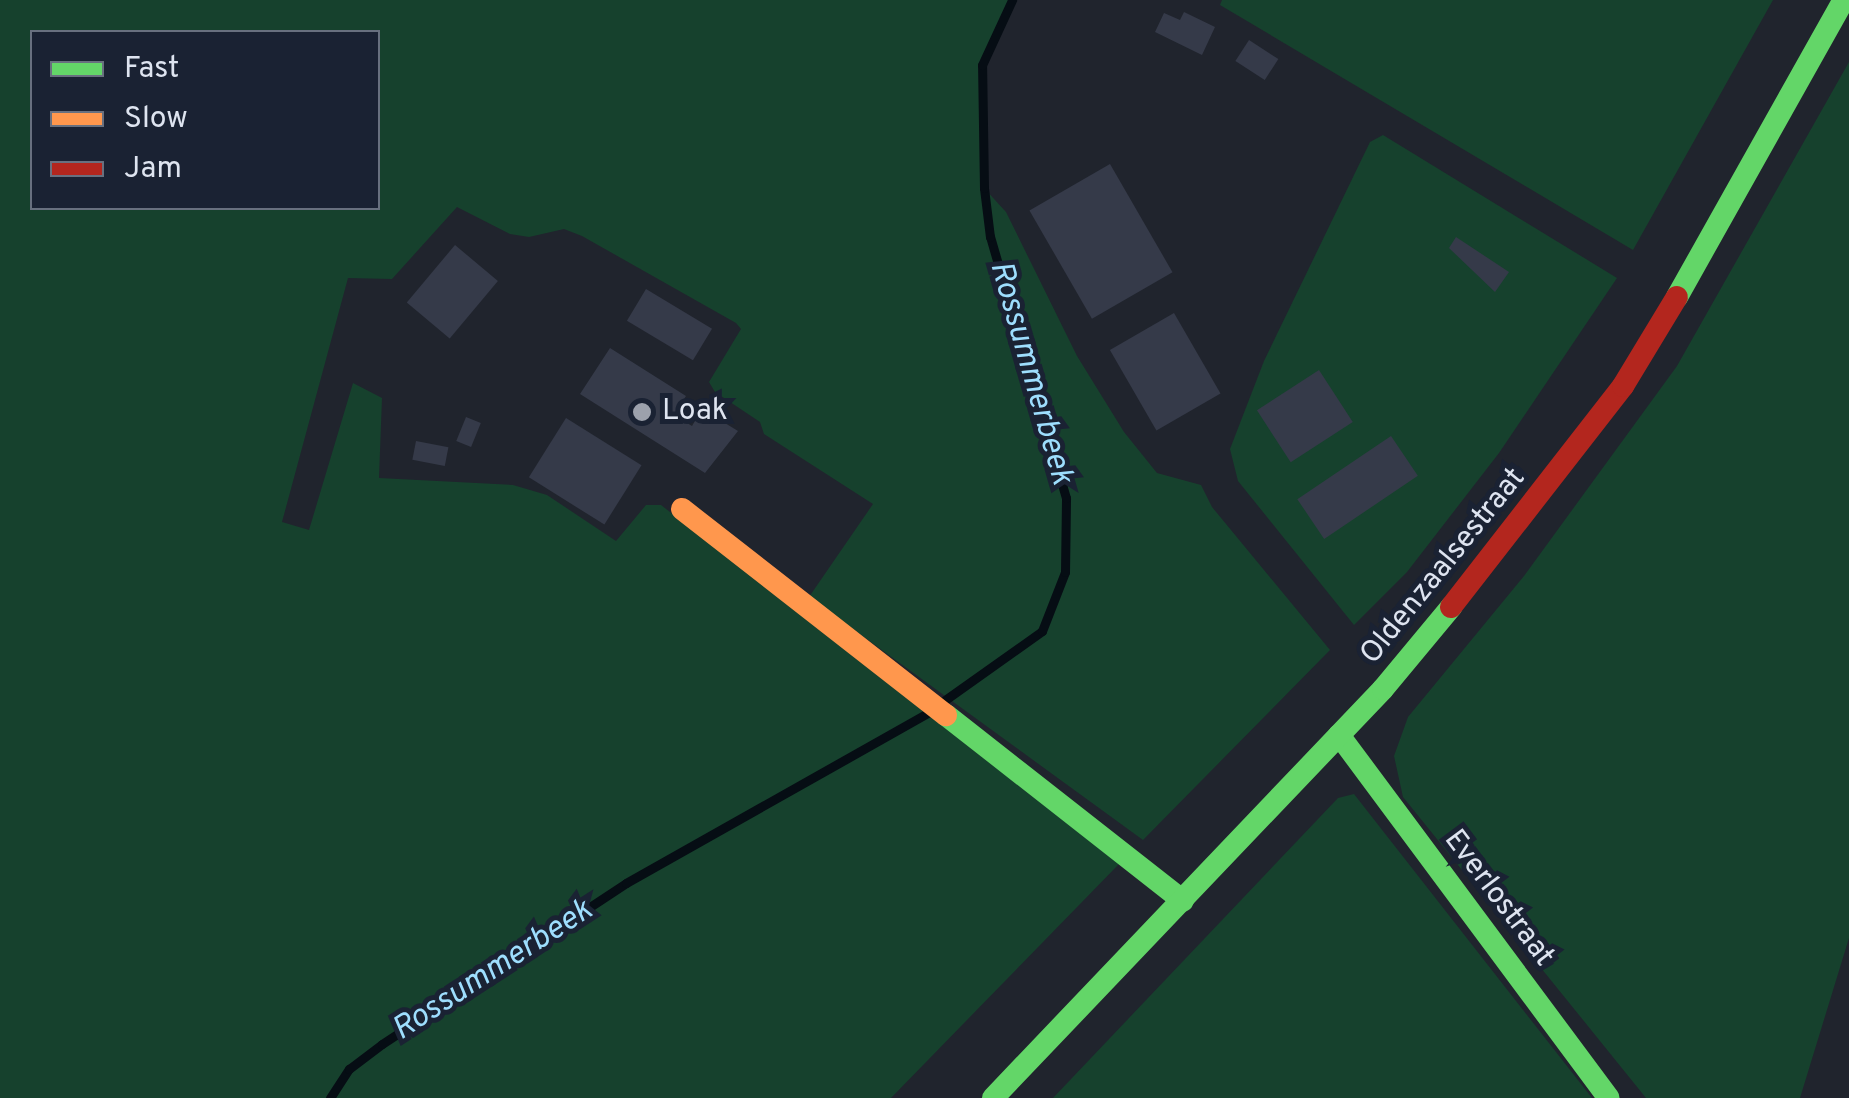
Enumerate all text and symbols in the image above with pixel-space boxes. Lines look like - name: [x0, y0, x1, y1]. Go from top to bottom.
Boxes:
- legend: [30, 30, 380, 210]
- text: Fast: [124, 51, 179, 88]
- text: Slow: [124, 101, 188, 138]
- text: Jam: [124, 151, 182, 188]
- water label: Rossummerbeek: [980, 257, 1080, 489]
- place label: Loak: [662, 394, 728, 430]
- marker: Loak: [631, 401, 653, 423]
- street label: Oldenzaalsestraat: [1354, 462, 1534, 672]
- street label: Everlostraat: [1435, 824, 1561, 974]
- water label: Rossummerbeek: [386, 892, 600, 1050]

